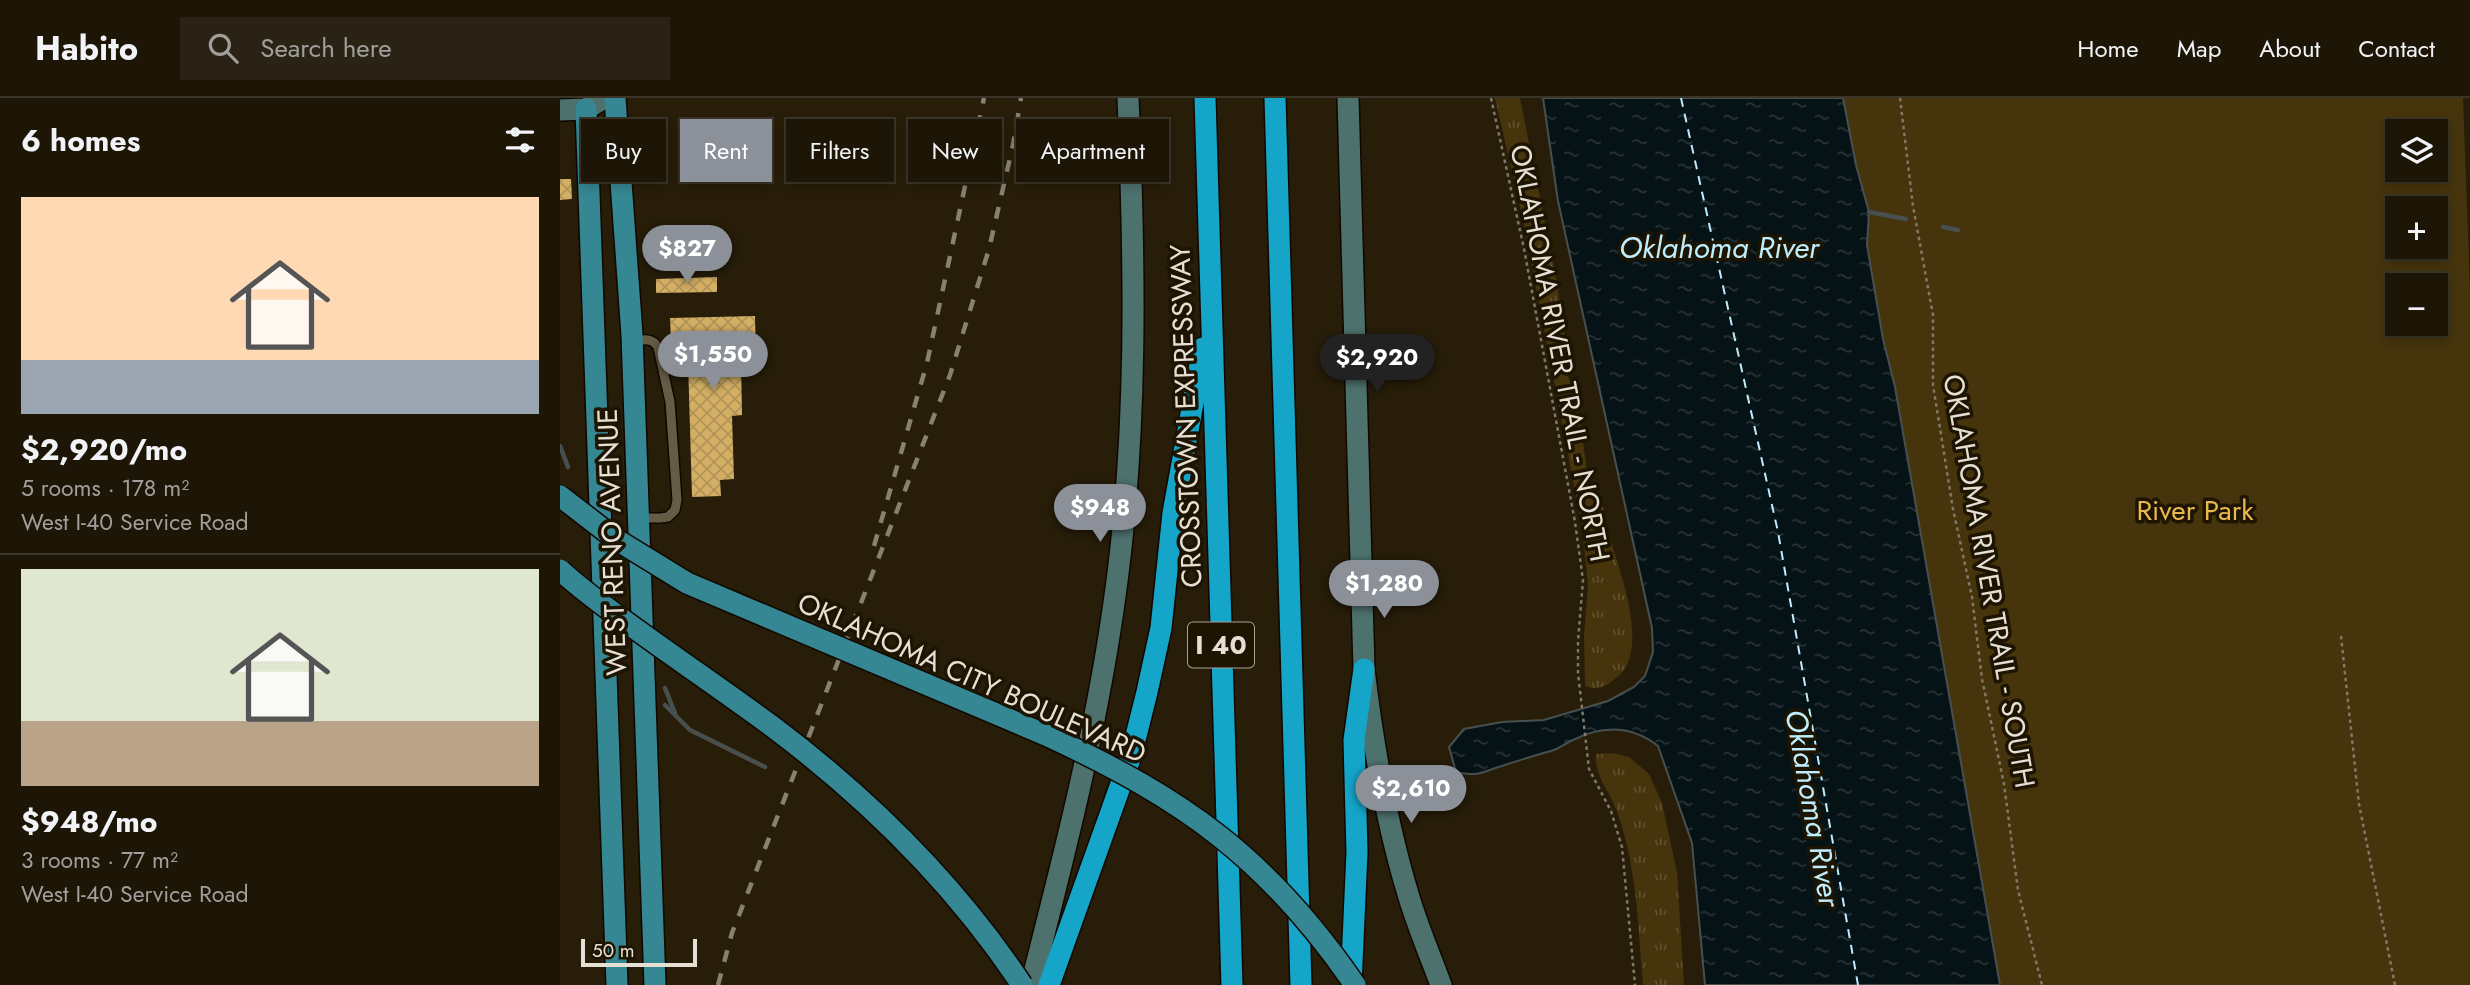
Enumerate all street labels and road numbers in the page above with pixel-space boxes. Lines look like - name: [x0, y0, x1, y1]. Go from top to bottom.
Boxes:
- street label: OKLAHOMA RIVER TRAIL - NORTH: [1499, 141, 1621, 565]
- street label: CROSSTOWN EXPRESSWAY: [1160, 243, 1212, 588]
- street label: OKLAHOMA RIVER TRAIL - SOUTH: [1932, 371, 2046, 791]
- street label: WEST RENO AVENUE: [587, 408, 637, 676]
- street label: OKLAHOMA CITY BOULEVARD: [791, 582, 1153, 774]
- road number: I 40: [1188, 622, 1254, 667]

